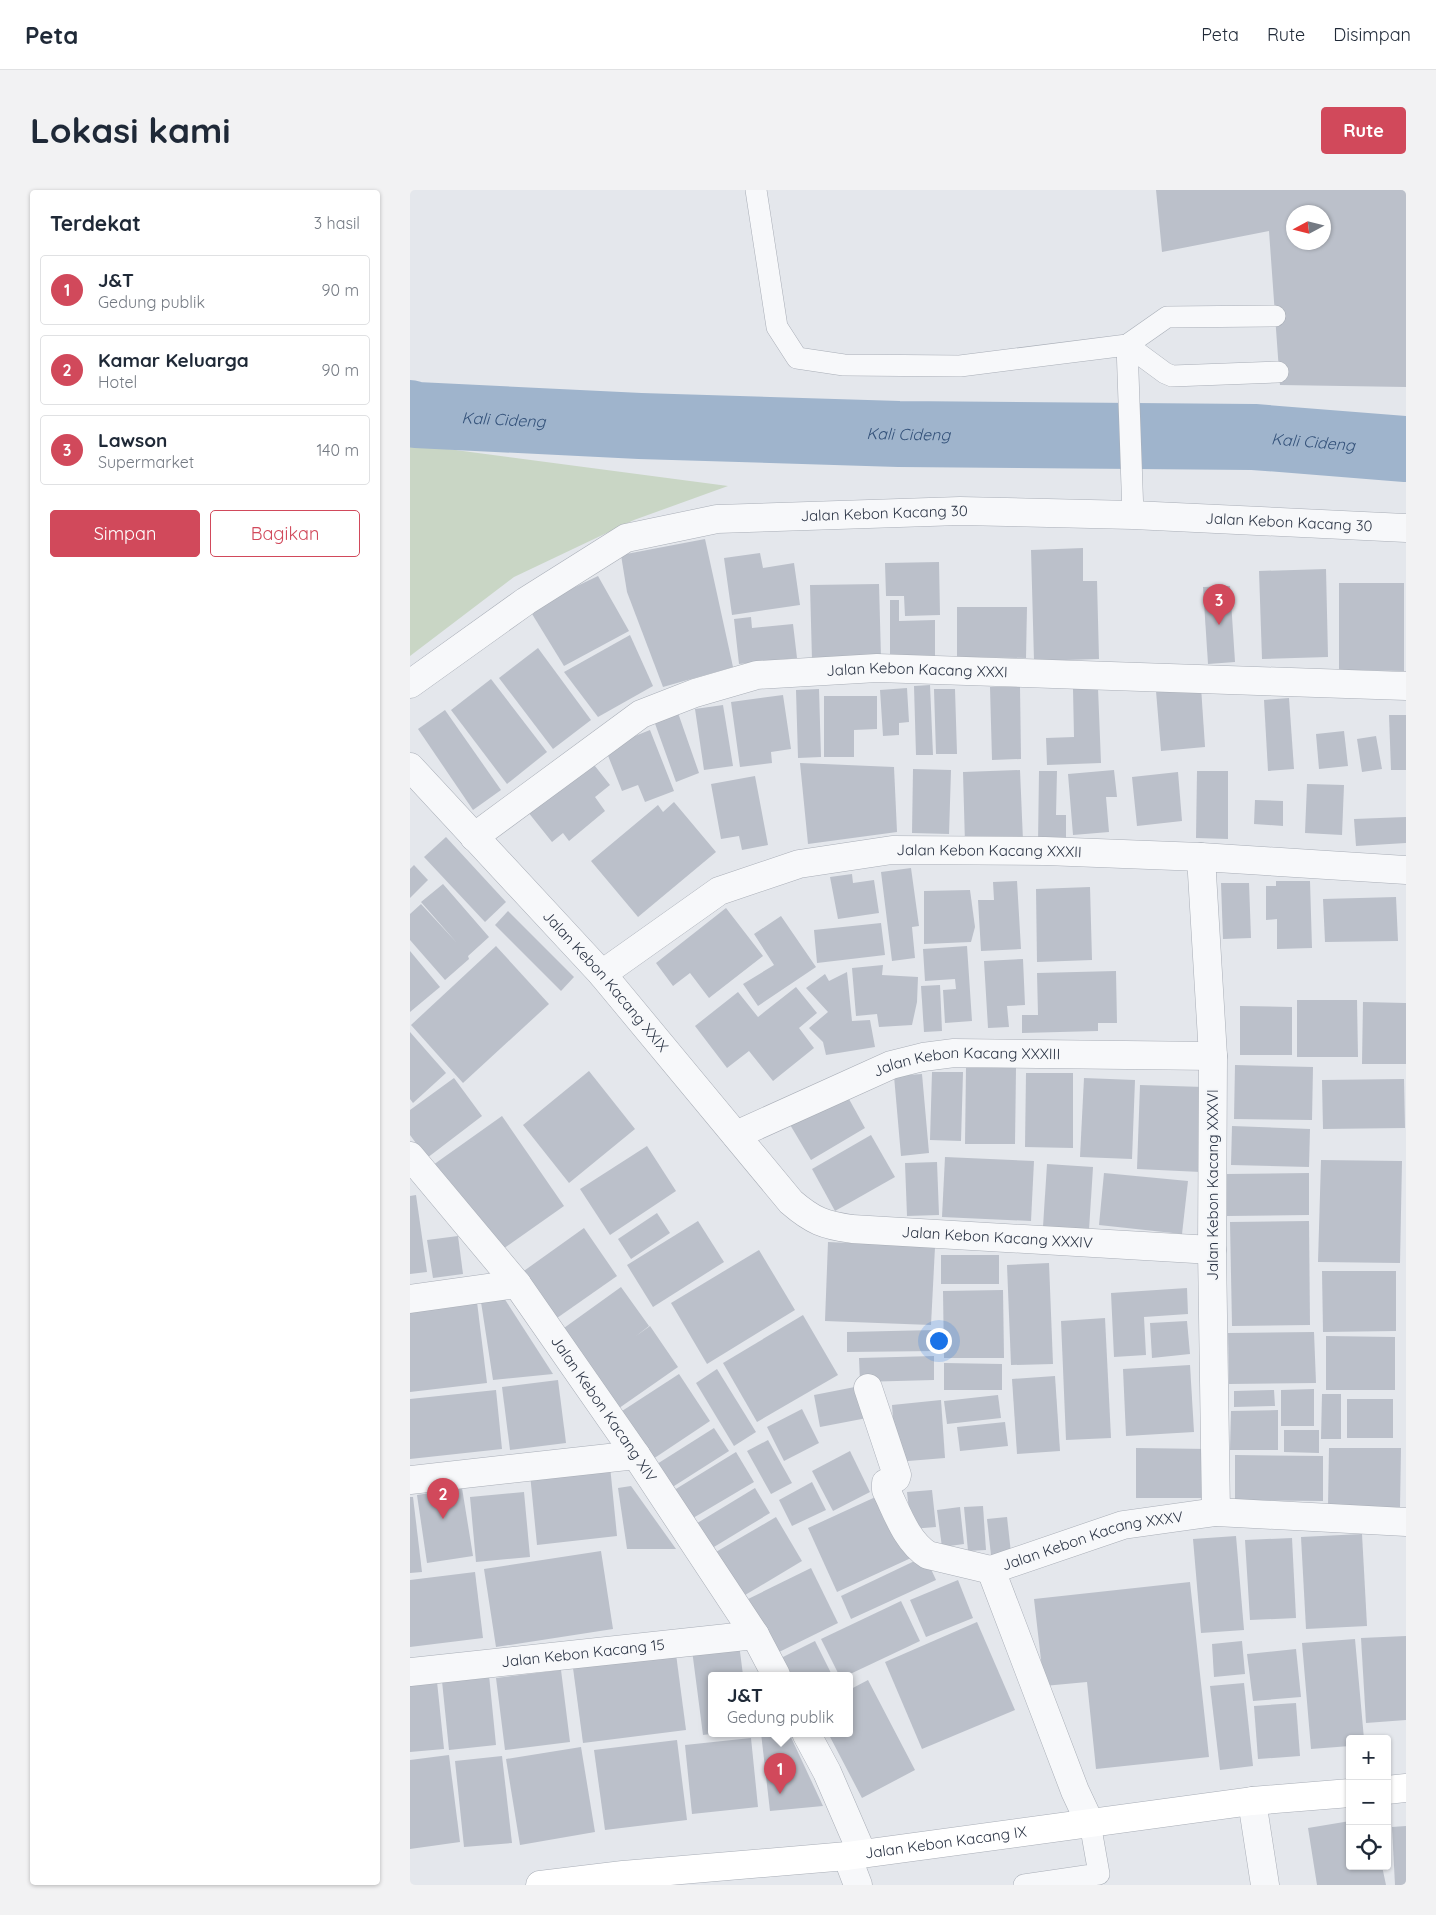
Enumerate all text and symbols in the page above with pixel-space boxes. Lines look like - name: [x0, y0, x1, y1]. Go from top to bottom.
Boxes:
- text: Peta: [25, 20, 78, 50]
- text: Peta: [1201, 23, 1239, 46]
- text: Rute: [1267, 23, 1305, 46]
- text: Disimpan: [1333, 23, 1411, 46]
- button: Rute: [1321, 107, 1406, 154]
- text: Lokasi kami: [30, 108, 230, 152]
- north arrow: [1286, 205, 1331, 250]
- text: Terdekat: [50, 210, 141, 236]
- text: 3 hasil: [314, 213, 360, 233]
- text: J&T: [98, 268, 134, 292]
- text: 1: [64, 280, 70, 300]
- text: 90 m: [322, 280, 359, 300]
- text: Gedung publik: [98, 292, 205, 312]
- text: Kamar Keluarga: [98, 348, 249, 372]
- text: 2: [62, 360, 72, 380]
- text: 90 m: [322, 360, 359, 380]
- text: Hotel: [98, 372, 137, 392]
- water label: Kali Cideng: [461, 407, 547, 431]
- water label: Kali Cideng: [866, 423, 951, 444]
- text: Lawson: [98, 428, 167, 452]
- water label: Kali Cideng: [1270, 428, 1357, 455]
- text: 3: [63, 440, 71, 460]
- text: 140 m: [316, 440, 359, 460]
- text: Supermarket: [98, 452, 194, 472]
- street label: Jalan Kebon Kacang 30: [800, 501, 968, 525]
- street label: Jalan Kebon Kacang 30: [1205, 508, 1373, 535]
- button: Simpan: [50, 510, 200, 557]
- button: Bagikan: [210, 510, 360, 557]
- pin: 3: [1203, 584, 1235, 625]
- street label: Jalan Kebon Kacang XXXI: [826, 658, 1008, 681]
- street label: Jalan Kebon Kacang XXXII: [896, 840, 1082, 861]
- street label: Jalan Kebon Kacang XXIX: [539, 906, 673, 1056]
- street label: Jalan Kebon Kacang XXXIII: [870, 1043, 1060, 1081]
- street label: Jalan Kebon Kacang XXXVI: [1203, 1089, 1222, 1281]
- street label: Jalan Kebon Kacang XXXIV: [901, 1222, 1093, 1252]
- your location: [926, 1328, 952, 1354]
- street label: Jalan Kebon Kacang XIV: [547, 1332, 661, 1485]
- pin: 2: [427, 1478, 459, 1519]
- street label: Jalan Kebon Kacang XXXV: [999, 1507, 1184, 1575]
- street label: Jalan Kebon Kacang 15: [500, 1635, 666, 1671]
- popup: [708, 1672, 853, 1737]
- text: J&T: [727, 1683, 763, 1707]
- text: Gedung publik: [727, 1707, 834, 1727]
- map controls: [1346, 1735, 1391, 1870]
- button: +: [1346, 1735, 1391, 1780]
- pin: 1: [764, 1753, 796, 1794]
- button: −: [1346, 1780, 1391, 1825]
- street label: Jalan Kebon Kacang IX: [863, 1822, 1028, 1863]
- button: locate: [1346, 1825, 1391, 1870]

